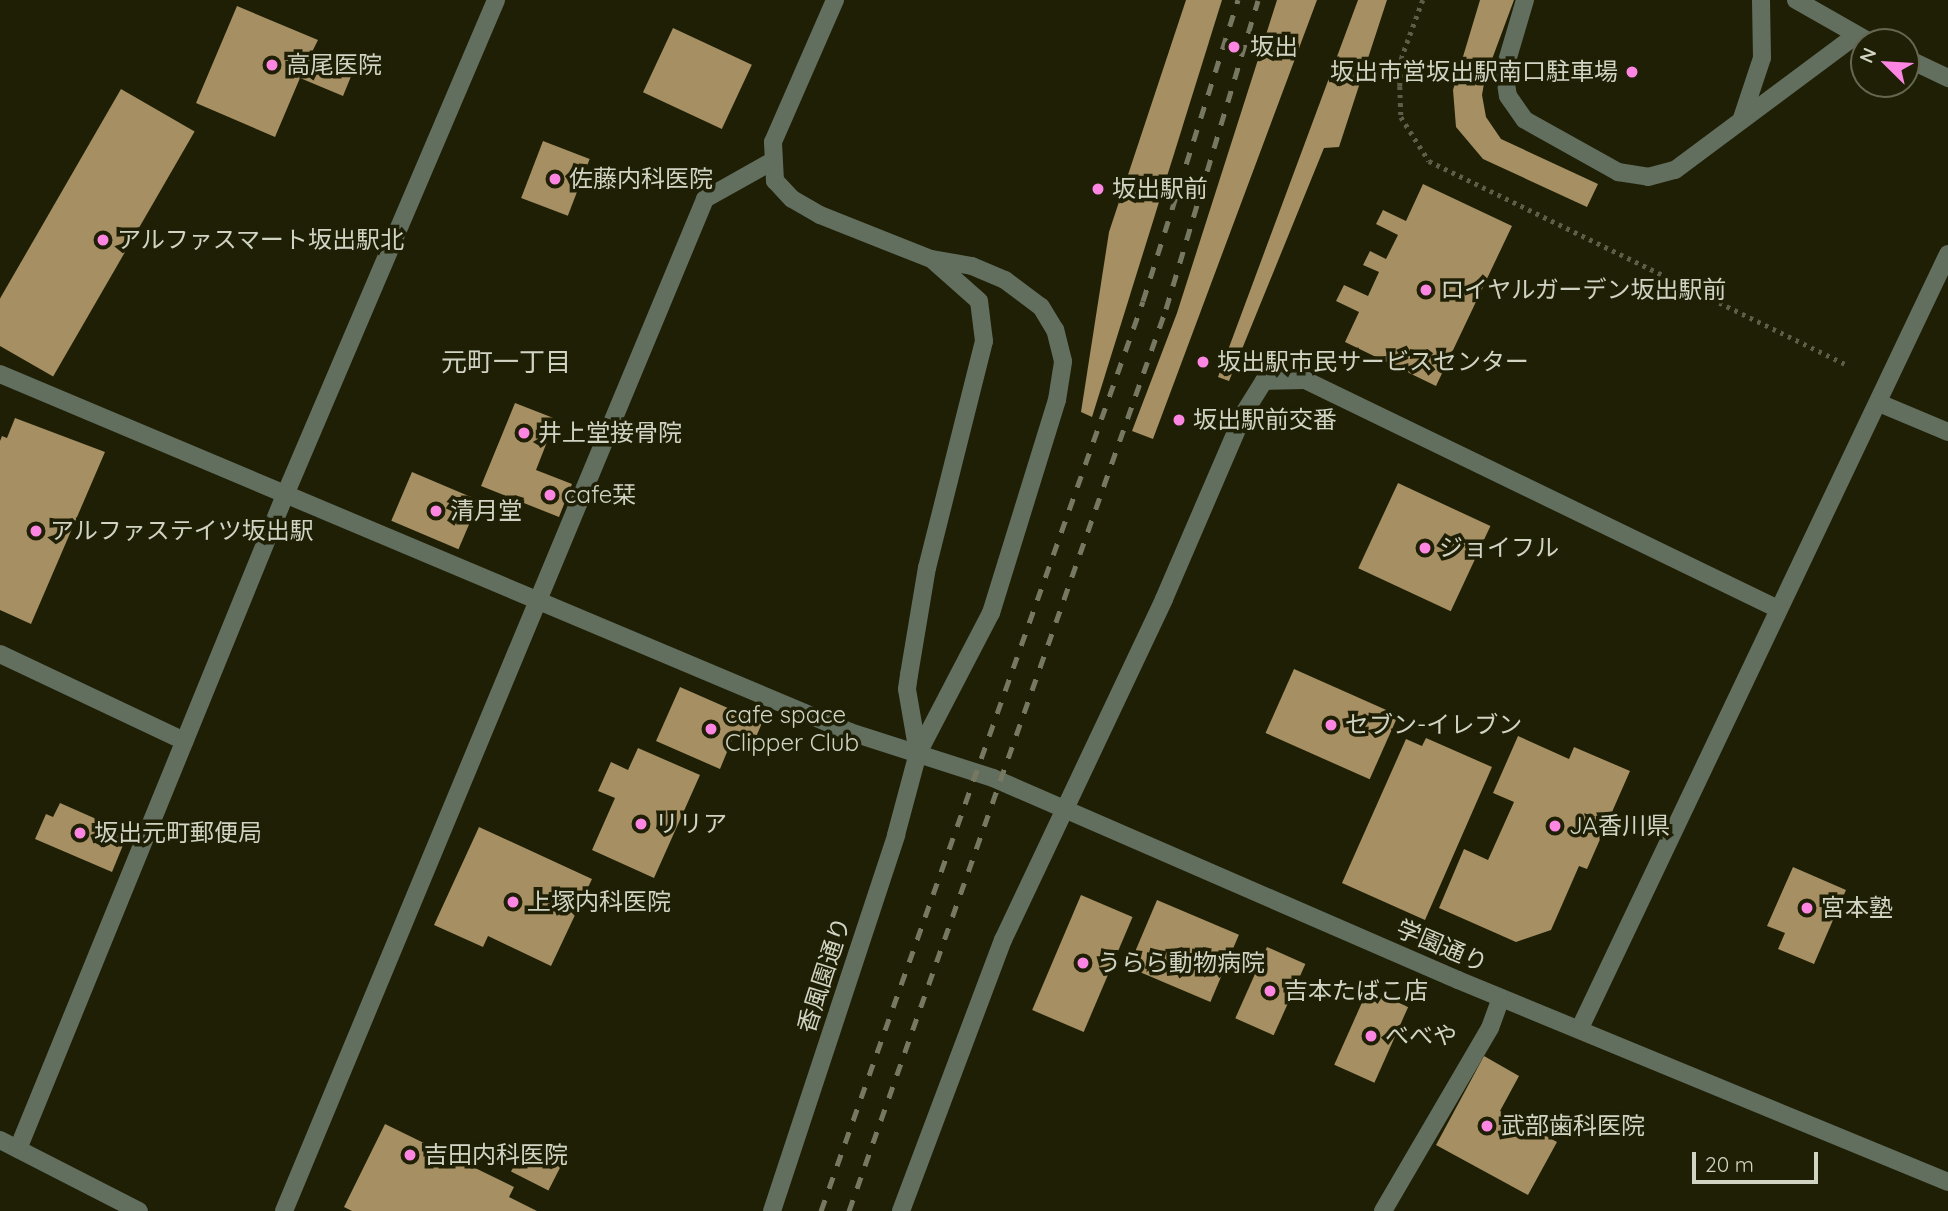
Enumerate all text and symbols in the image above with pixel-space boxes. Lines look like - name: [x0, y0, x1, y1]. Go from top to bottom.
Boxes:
- north arrow: [1850, 28, 1920, 98]
- place label: 坂出: [1250, 33, 1298, 61]
- marker: 坂出: [1224, 37, 1244, 57]
- text: N: [1854, 44, 1881, 67]
- place label: 高尾医院: [286, 51, 382, 79]
- marker: 高尾医院: [264, 57, 280, 73]
- place label: 坂出市営坂出駅南口駐車場: [1330, 58, 1618, 86]
- marker: 坂出市営坂出駅南口駐車場: [1624, 64, 1640, 80]
- place label: 佐藤内科医院: [569, 165, 713, 193]
- marker: 佐藤内科医院: [547, 171, 563, 187]
- place label: 坂出駅前: [1112, 175, 1208, 203]
- marker: 坂出駅前: [1090, 181, 1106, 197]
- place label: アルファスマート坂出駅北: [117, 226, 405, 254]
- marker: アルファスマート坂出駅北: [95, 232, 111, 248]
- place label: ロイヤルガーデン坂出駅前: [1440, 276, 1728, 304]
- marker: ロイヤルガーデン坂出駅前: [1418, 282, 1434, 298]
- district label: 元町一丁目: [441, 346, 571, 378]
- place label: 坂出駅市民サービスセンター: [1217, 348, 1529, 376]
- marker: 坂出駅市民サービスセンター: [1195, 354, 1211, 370]
- place label: 坂出駅前交番: [1193, 406, 1337, 434]
- marker: 坂出駅前交番: [1171, 412, 1187, 428]
- place label: 井上堂接骨院: [538, 419, 682, 447]
- marker: 井上堂接骨院: [516, 425, 532, 441]
- place label: cafe栞: [564, 481, 636, 509]
- marker: cafe栞: [542, 487, 558, 503]
- place label: 清月堂: [450, 497, 522, 525]
- marker: 清月堂: [428, 503, 444, 519]
- place label: アルファステイツ坂出駅: [50, 517, 314, 545]
- marker: アルファステイツ坂出駅: [28, 523, 44, 539]
- place label: ジョイフル: [1439, 534, 1559, 562]
- marker: ジョイフル: [1417, 540, 1433, 556]
- place label: cafe space Clipper Club: [725, 701, 859, 757]
- place label: セブン-イレブン: [1345, 711, 1522, 739]
- marker: セブン-イレブン: [1323, 717, 1339, 733]
- marker: cafe space Clipper Club: [703, 721, 719, 737]
- place label: リリア: [655, 810, 727, 838]
- place label: JA香川県: [1569, 812, 1670, 840]
- marker: リリア: [633, 816, 649, 832]
- marker: JA香川県: [1547, 818, 1563, 834]
- place label: 坂出元町郵便局: [94, 819, 262, 847]
- marker: 坂出元町郵便局: [72, 825, 88, 841]
- place label: 上塚内科医院: [527, 888, 671, 916]
- marker: 上塚内科医院: [505, 894, 521, 910]
- place label: 宮本塾: [1821, 894, 1893, 922]
- marker: 宮本塾: [1799, 900, 1815, 916]
- street label: 香風園通り: [792, 913, 856, 1037]
- street label: 学園通り: [1392, 914, 1492, 978]
- place label: うらら動物病院: [1097, 949, 1265, 977]
- marker: うらら動物病院: [1075, 955, 1091, 971]
- place label: 吉本たばこ店: [1284, 977, 1428, 1005]
- marker: 吉本たばこ店: [1262, 983, 1278, 999]
- place label: べべや: [1385, 1022, 1457, 1050]
- marker: べべや: [1363, 1028, 1379, 1044]
- place label: 武部歯科医院: [1501, 1112, 1645, 1140]
- marker: 武部歯科医院: [1479, 1118, 1495, 1134]
- scale bar: [1696, 1138, 1822, 1182]
- place label: 吉田内科医院: [424, 1141, 568, 1169]
- marker: 吉田内科医院: [402, 1147, 418, 1163]
- text: 20 m: [1705, 1151, 1754, 1177]

